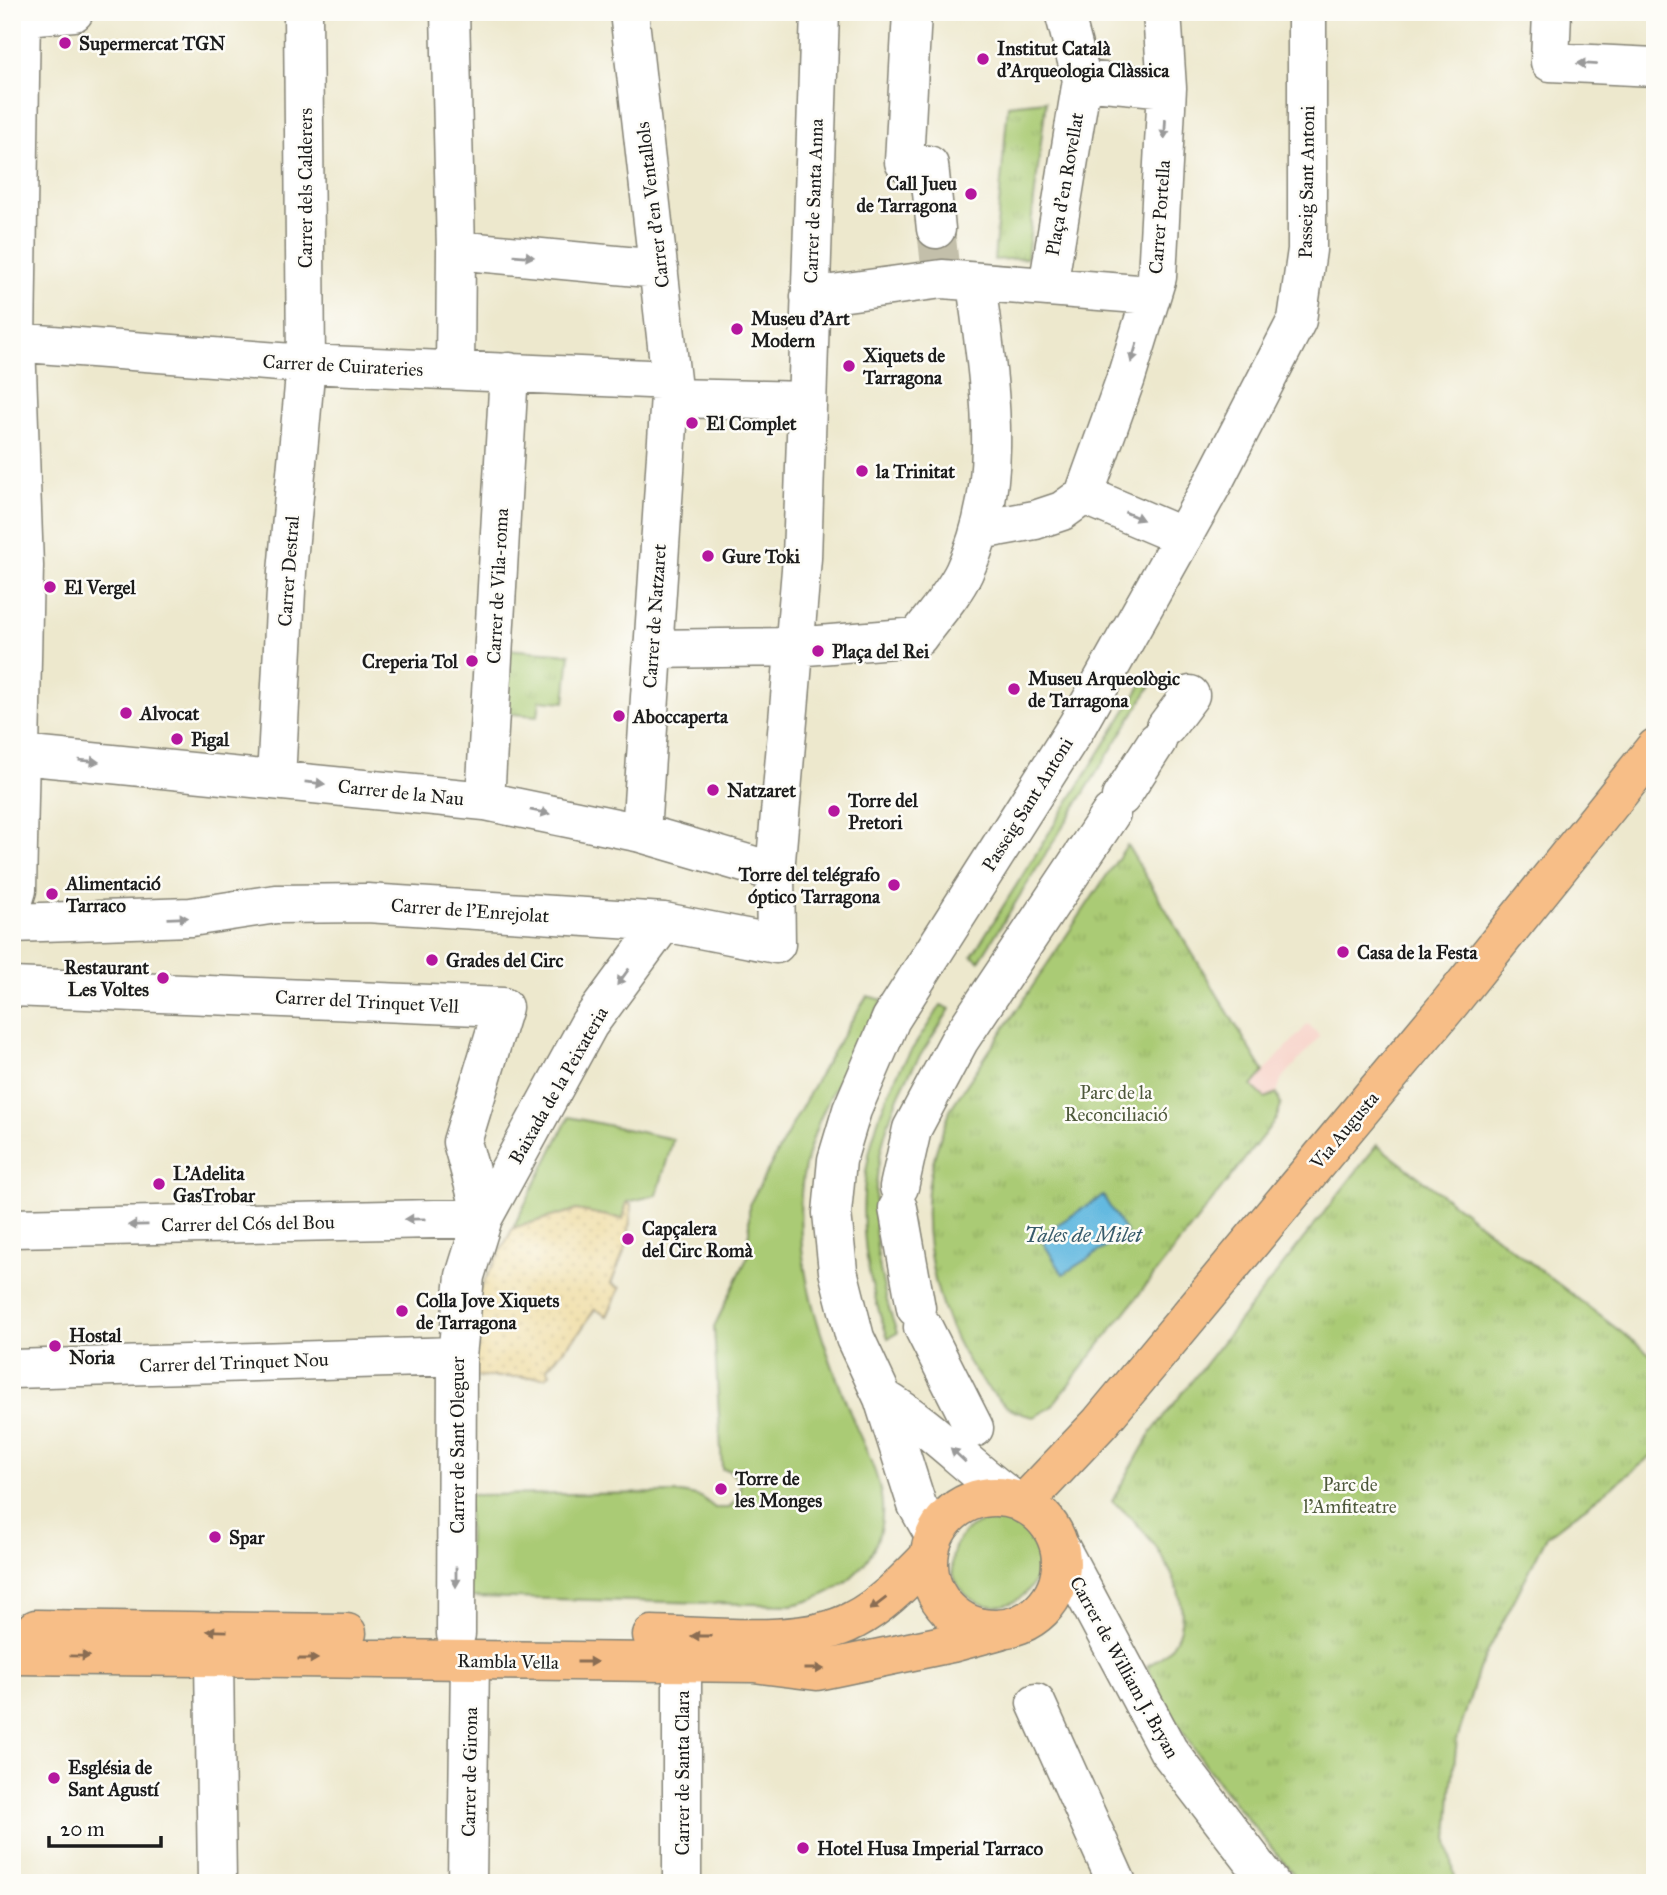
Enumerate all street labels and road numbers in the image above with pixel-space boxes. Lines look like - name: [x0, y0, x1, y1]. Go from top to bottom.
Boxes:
- street label: Passeig Sant Antoni: [1294, 105, 1320, 259]
- street label: Carrer dels Calderers: [294, 108, 317, 268]
- street label: Plaça d'en Rovellat: [1041, 110, 1088, 258]
- street label: Carrer de Santa Anna: [799, 117, 828, 284]
- street label: Carrer d'en Ventallols: [631, 121, 674, 289]
- street label: Carrer Portella: [1144, 158, 1175, 275]
- street label: Carrer de Cuirateries: [262, 350, 424, 381]
- street label: Carrer de Vila-roma: [482, 507, 513, 664]
- street label: Carrer Destral: [273, 514, 304, 627]
- street label: Carrer de Natzaret: [638, 543, 671, 689]
- street label: Passeig Sant Antoni: [977, 733, 1079, 876]
- street label: Carrer de la Nau: [337, 774, 465, 811]
- street label: Carrer de l'Enrejolat: [390, 893, 550, 928]
- street label: Carrer del Trinquet Vell: [274, 985, 460, 1019]
- street label: Baixada de la Peixateria: [504, 1002, 613, 1168]
- street label: Via Augusta: [1305, 1086, 1385, 1175]
- street label: Carrer del Cós del Bou: [161, 1210, 335, 1237]
- street label: Carrer del Trinquet Nou: [139, 1348, 329, 1378]
- street label: Carrer de Sant Oleguer: [446, 1355, 470, 1534]
- street label: Carrer de William J. Bryan: [1064, 1572, 1184, 1763]
- street label: Rambla Vella: [457, 1649, 560, 1674]
- street label: Carrer de Santa Clara: [671, 1690, 694, 1856]
- street label: Carrer de Girona: [457, 1706, 482, 1837]

